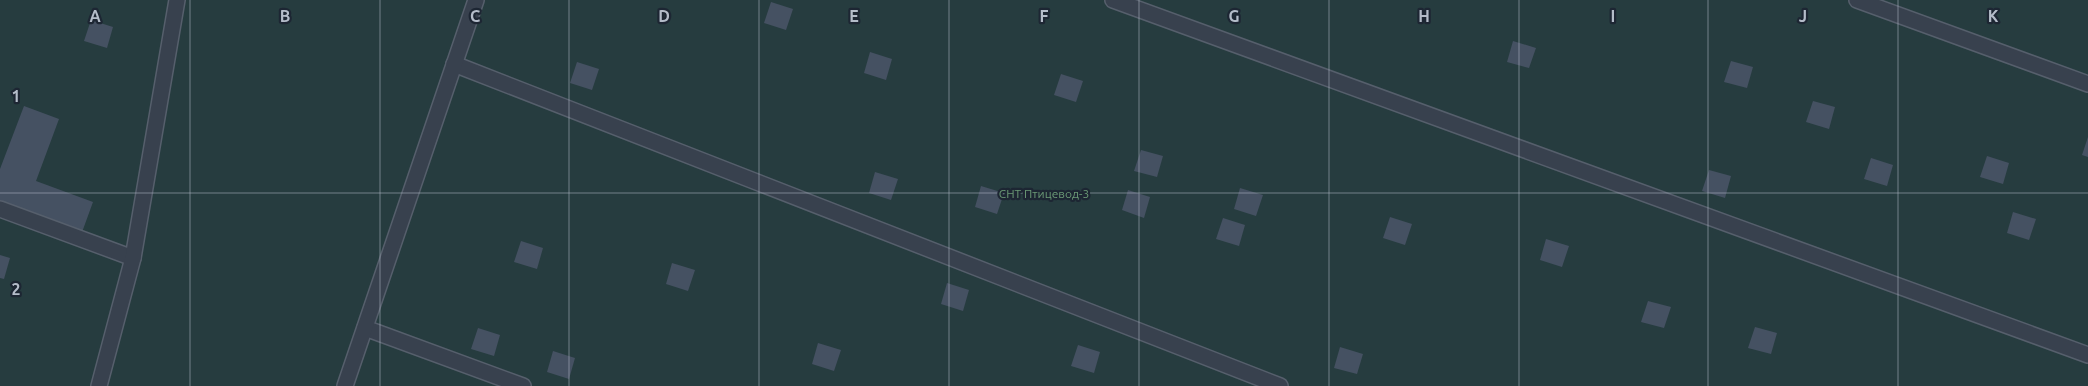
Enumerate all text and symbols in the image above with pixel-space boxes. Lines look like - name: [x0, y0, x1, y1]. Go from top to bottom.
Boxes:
- text: A: [89, 7, 101, 25]
- text: B: [280, 7, 290, 25]
- text: C: [470, 7, 480, 25]
- text: D: [658, 7, 670, 25]
- text: E: [849, 7, 859, 25]
- text: F: [1040, 7, 1049, 25]
- text: G: [1228, 7, 1240, 25]
- text: H: [1418, 7, 1430, 25]
- text: I: [1611, 7, 1615, 25]
- text: J: [1799, 7, 1807, 25]
- text: K: [1988, 7, 1999, 25]
- text: 1: [11, 87, 21, 105]
- park label: СНТ Птицевод-3: [999, 187, 1089, 200]
- text: 2: [11, 280, 21, 298]

